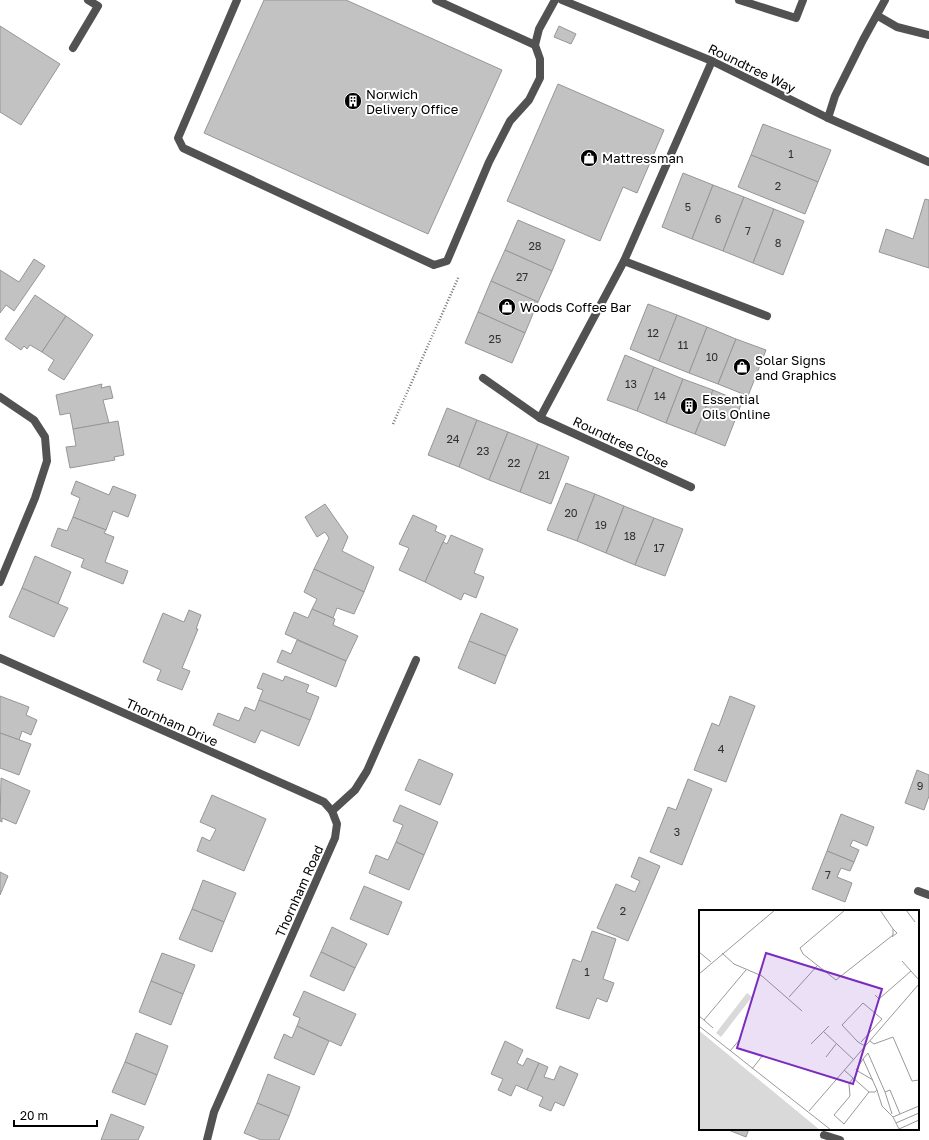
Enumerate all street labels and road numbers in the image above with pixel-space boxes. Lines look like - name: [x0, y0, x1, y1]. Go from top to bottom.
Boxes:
- street label: Roundtree Way: [706, 40, 799, 96]
- street label: Roundtree Close: [571, 413, 671, 471]
- street label: Thornham Drive: [123, 695, 221, 749]
- street label: Thornham Road: [272, 843, 326, 939]

